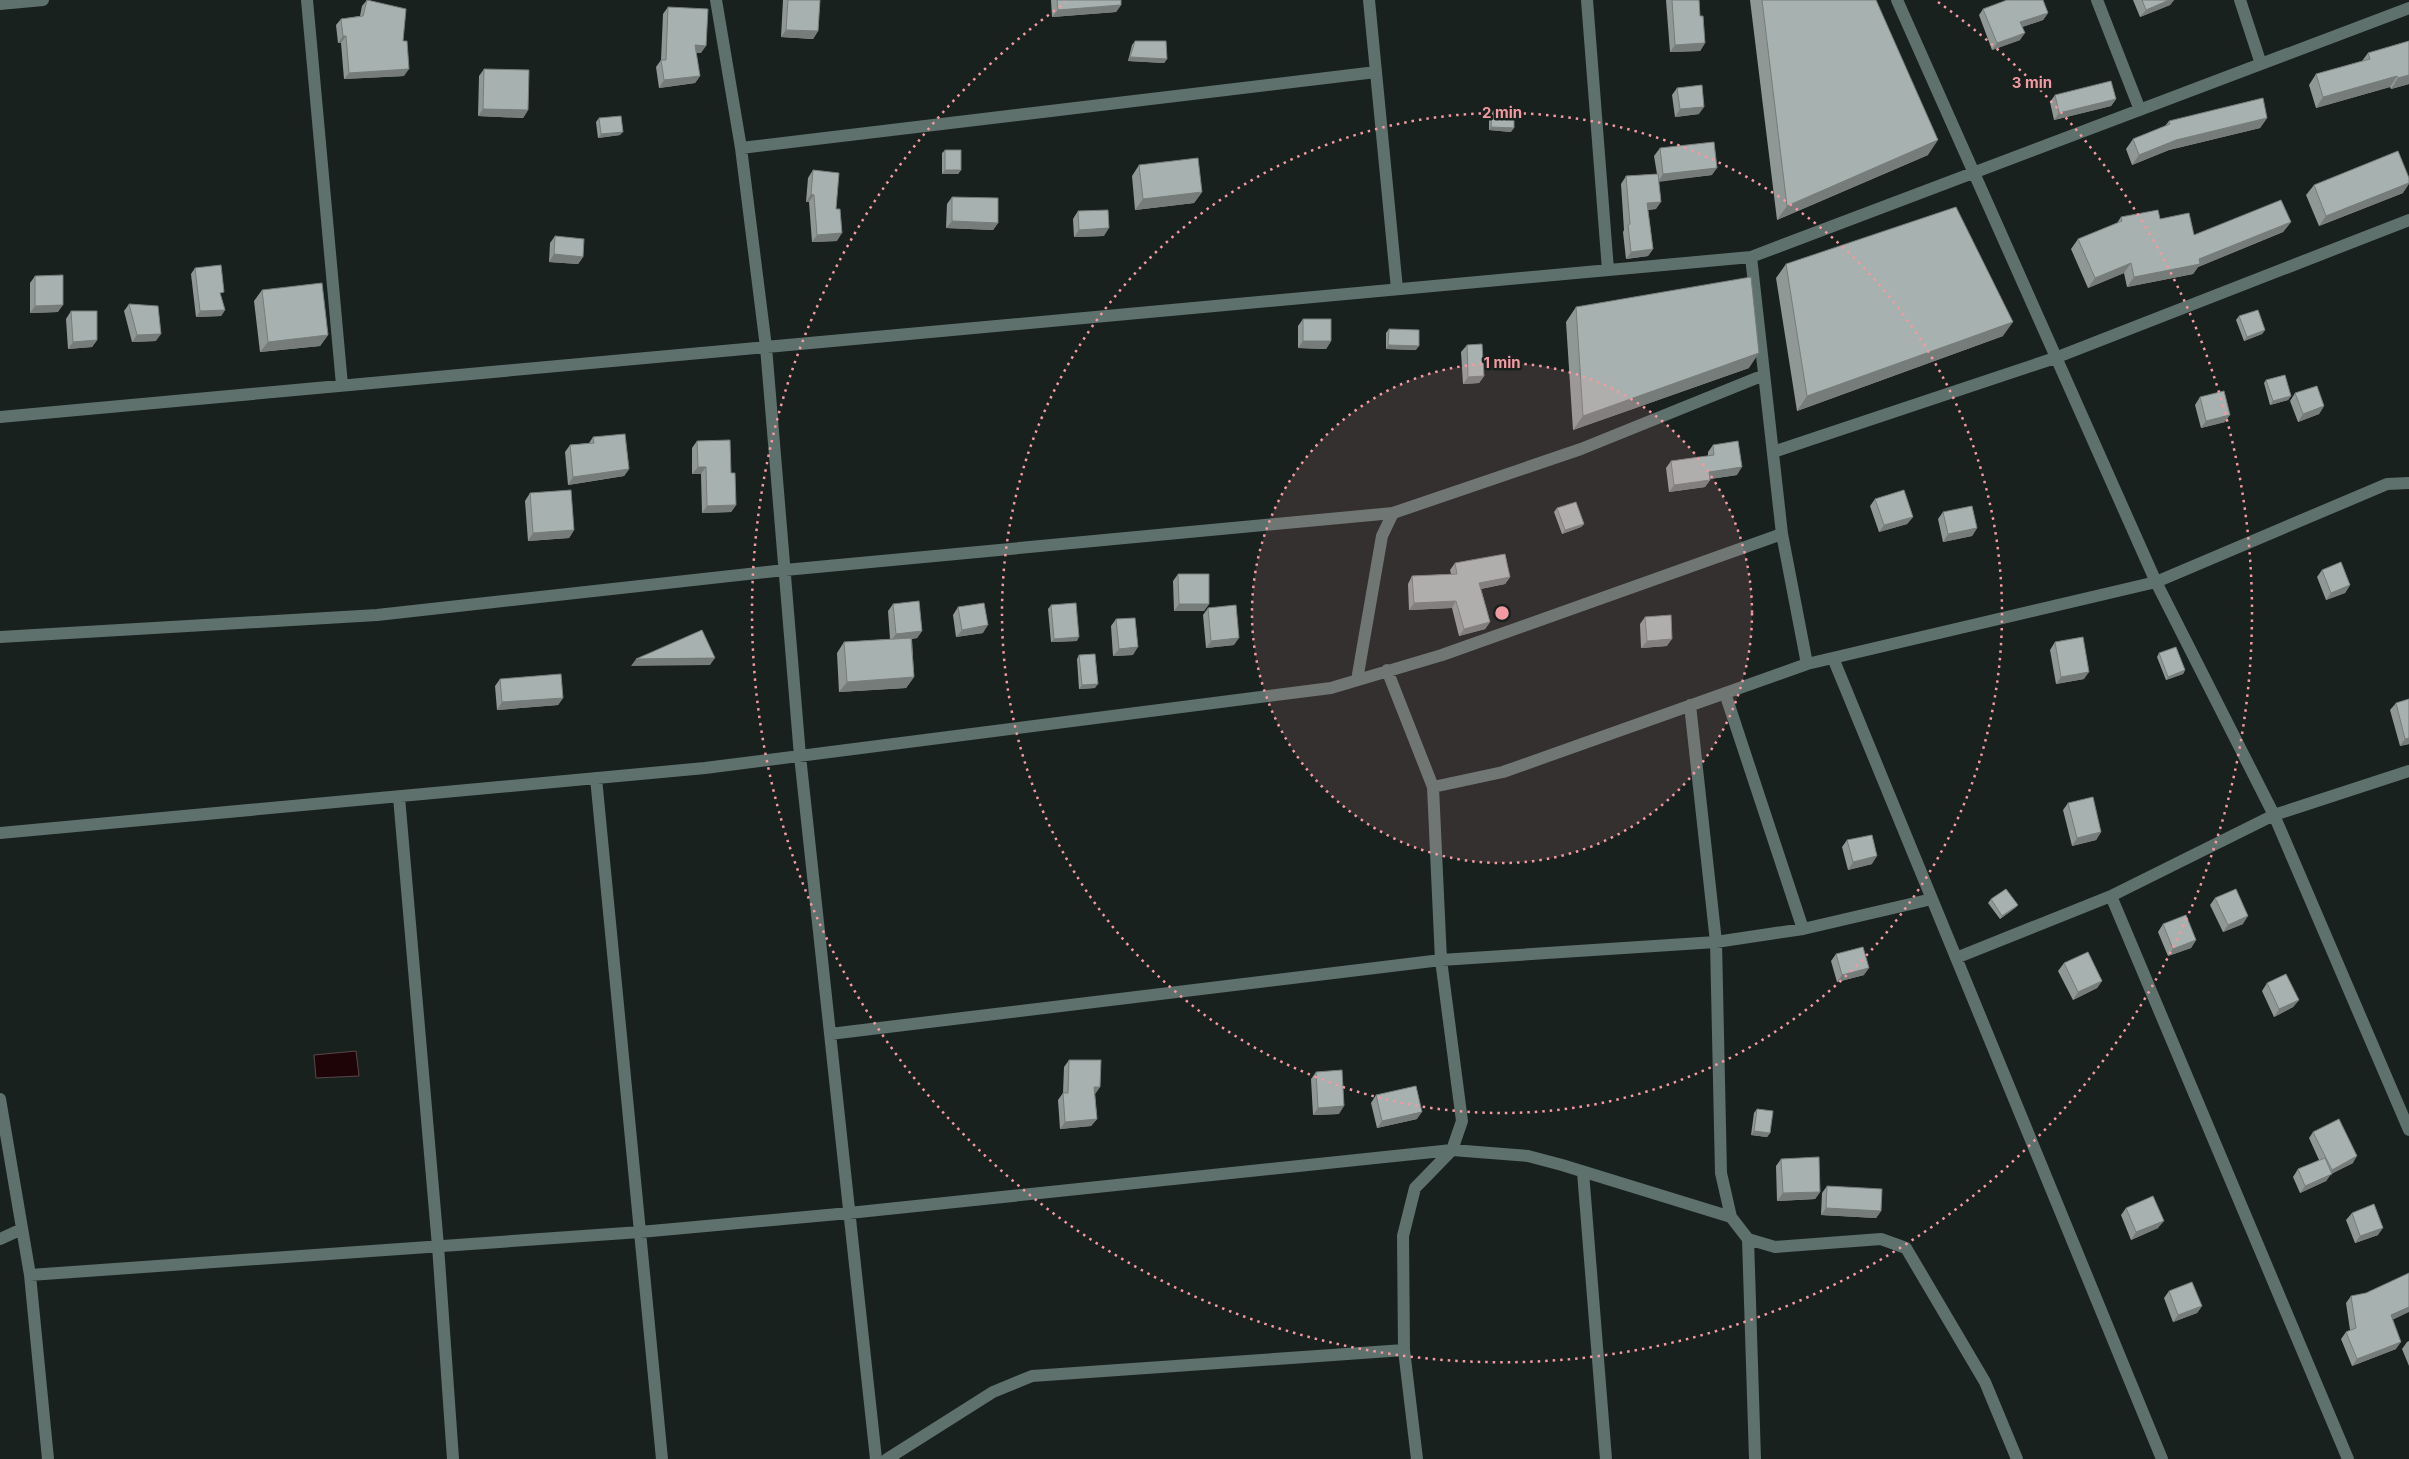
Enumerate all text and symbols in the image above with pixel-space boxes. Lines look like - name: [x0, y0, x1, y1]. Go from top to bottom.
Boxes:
- text: 3 min: [2012, 73, 2052, 92]
- text: 2 min: [1482, 103, 1522, 122]
- text: 1 min: [1483, 353, 1521, 372]
- centre of rings: [1493, 604, 1511, 622]

